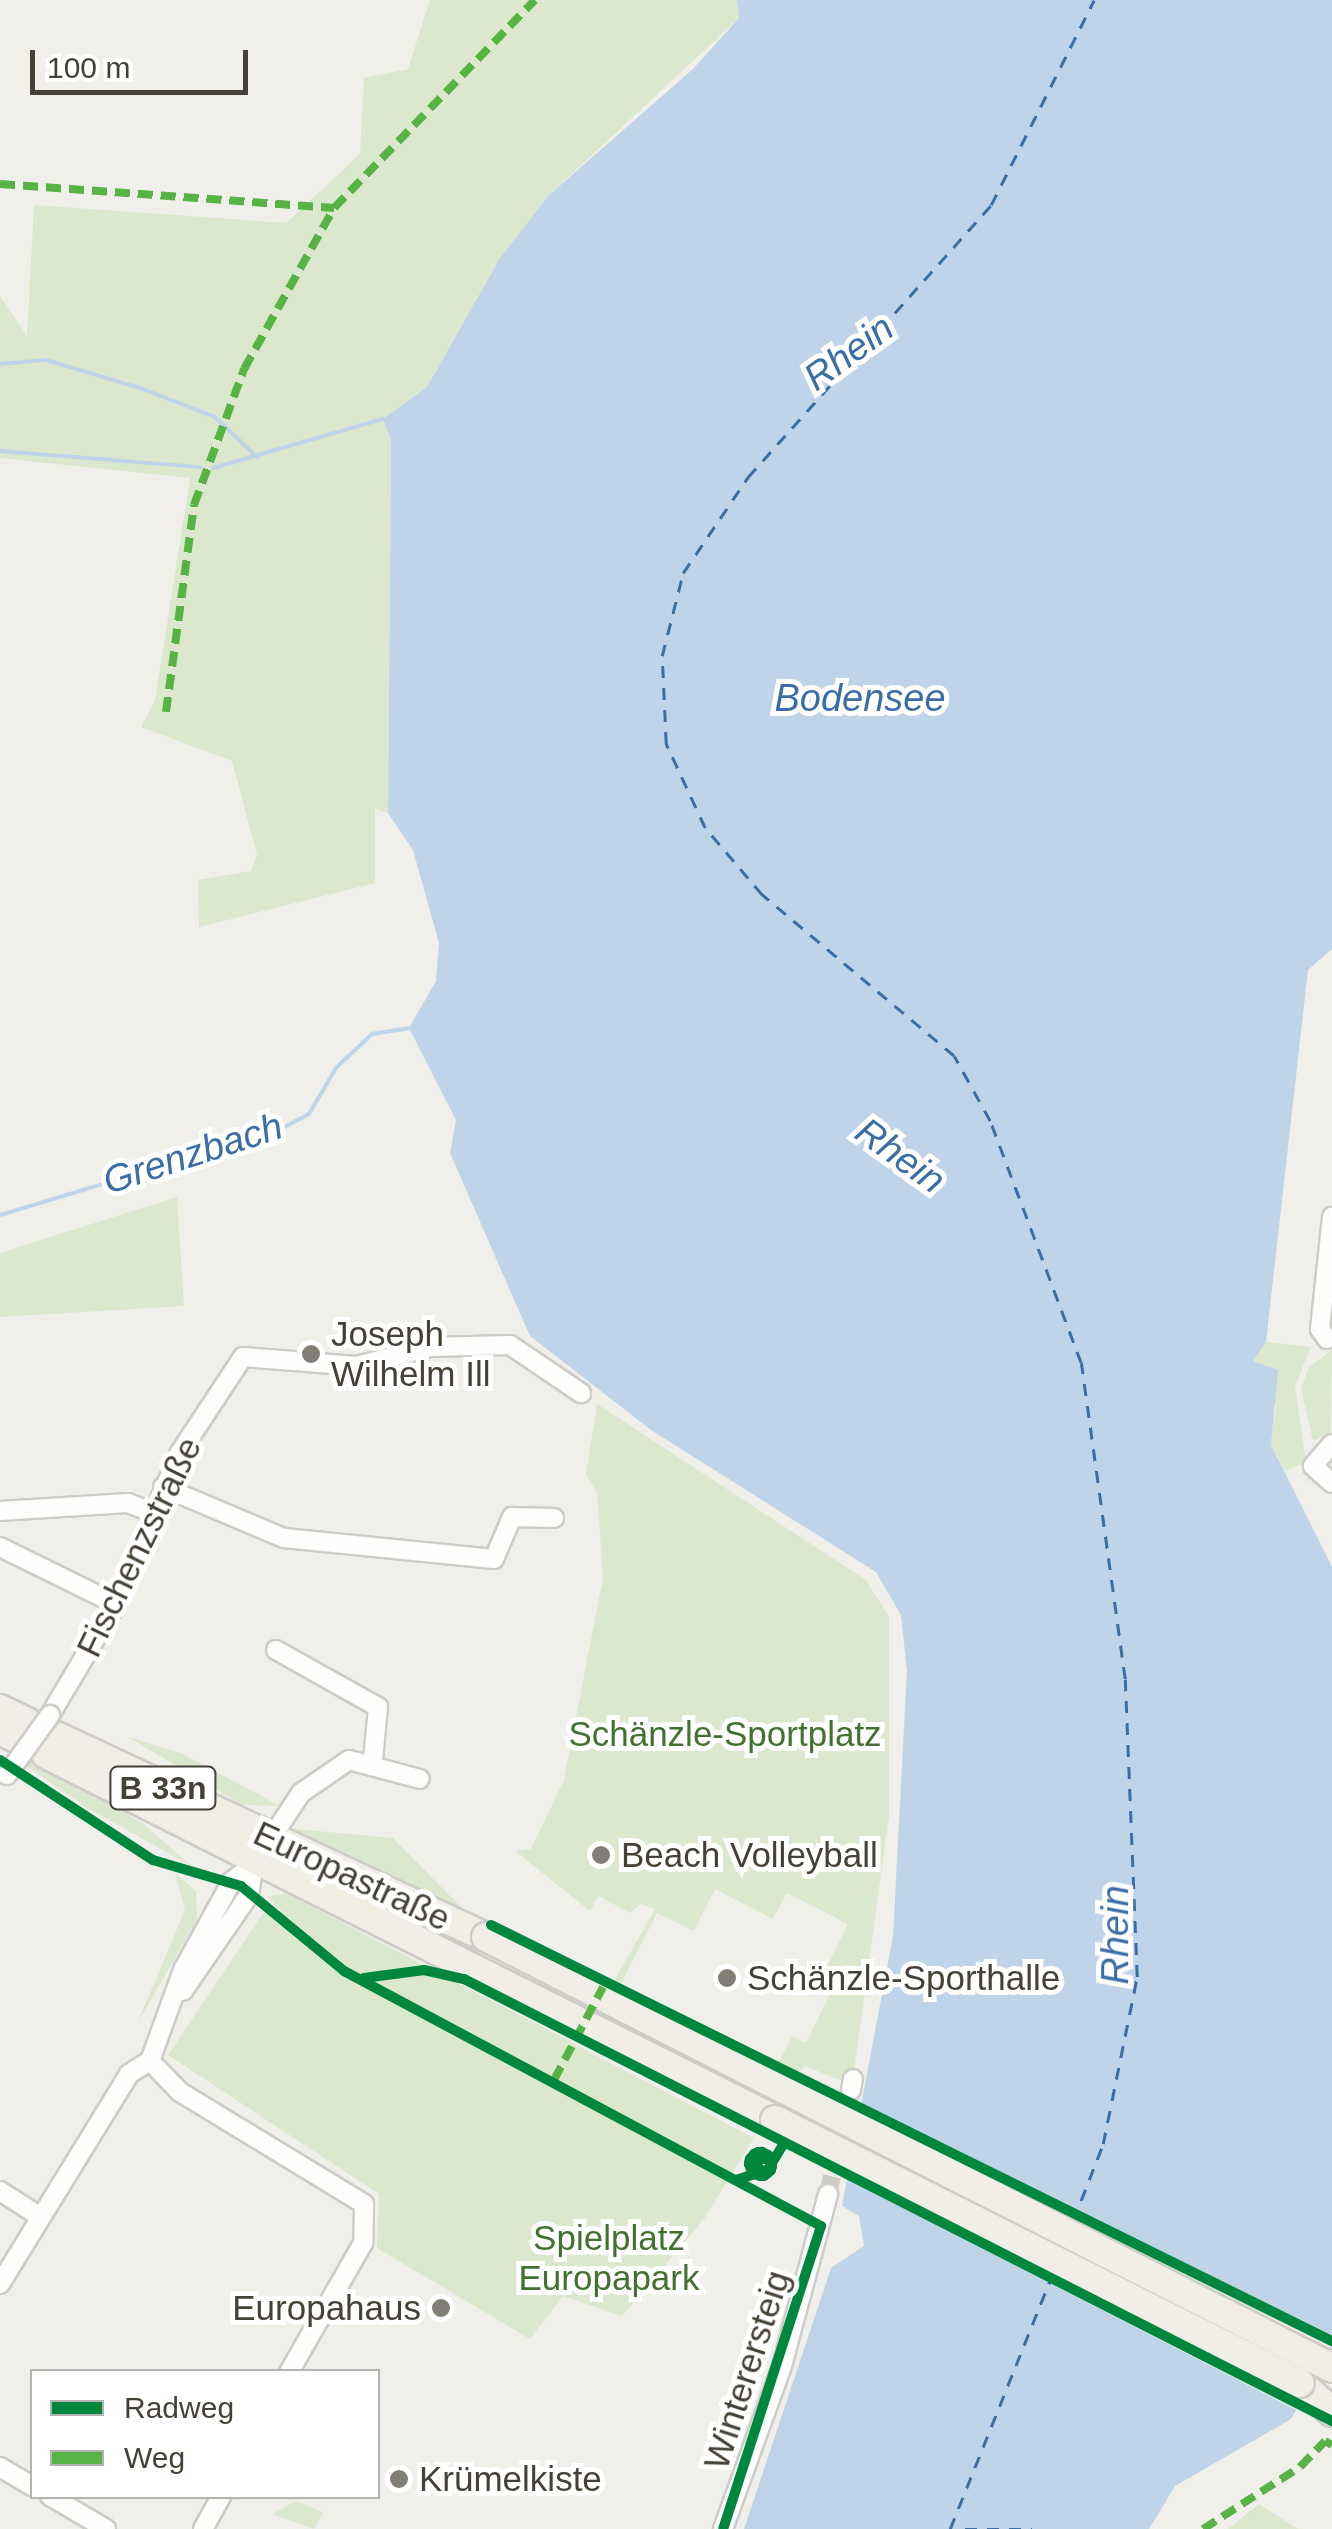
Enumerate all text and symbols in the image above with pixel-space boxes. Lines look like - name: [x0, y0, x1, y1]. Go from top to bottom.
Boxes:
- scale bar: [35, 30, 252, 92]
- text: 100 m: [47, 51, 130, 84]
- water label: Rhein: [795, 305, 903, 401]
- water label: Bodensee: [774, 676, 946, 722]
- water label: Grenzbach: [98, 1104, 288, 1204]
- water label: Rhein: [846, 1108, 954, 1204]
- place label: Joseph Wilhelm Ill: [331, 1313, 490, 1395]
- marker: Joseph Wilhelm Ill: [300, 1343, 322, 1365]
- street label: Fischenzstraße: [68, 1430, 210, 1664]
- park label: Schänzle-Sportplatz: [568, 1713, 882, 1755]
- road number: B 33n: [108, 1761, 218, 1815]
- street label: Europastraße: [247, 1812, 457, 1940]
- place label: Beach Volleyball: [621, 1834, 878, 1876]
- marker: Beach Volleyball: [590, 1844, 612, 1866]
- water label: Rhein: [1093, 1885, 1139, 1985]
- place label: Schänzle-Sporthalle: [747, 1957, 1060, 1999]
- marker: Schänzle-Sporthalle: [716, 1967, 738, 1989]
- park label: Spielplatz Europapark: [519, 2217, 699, 2299]
- street label: Winterersteig: [695, 2265, 799, 2475]
- place label: Europahaus: [232, 2287, 421, 2329]
- marker: Europahaus: [430, 2297, 452, 2319]
- legend: [30, 2369, 380, 2499]
- text: Radweg: [124, 2391, 234, 2424]
- text: Weg: [124, 2441, 185, 2474]
- place label: Krümelkiste: [419, 2458, 602, 2500]
- marker: Krümelkiste: [388, 2468, 410, 2490]

